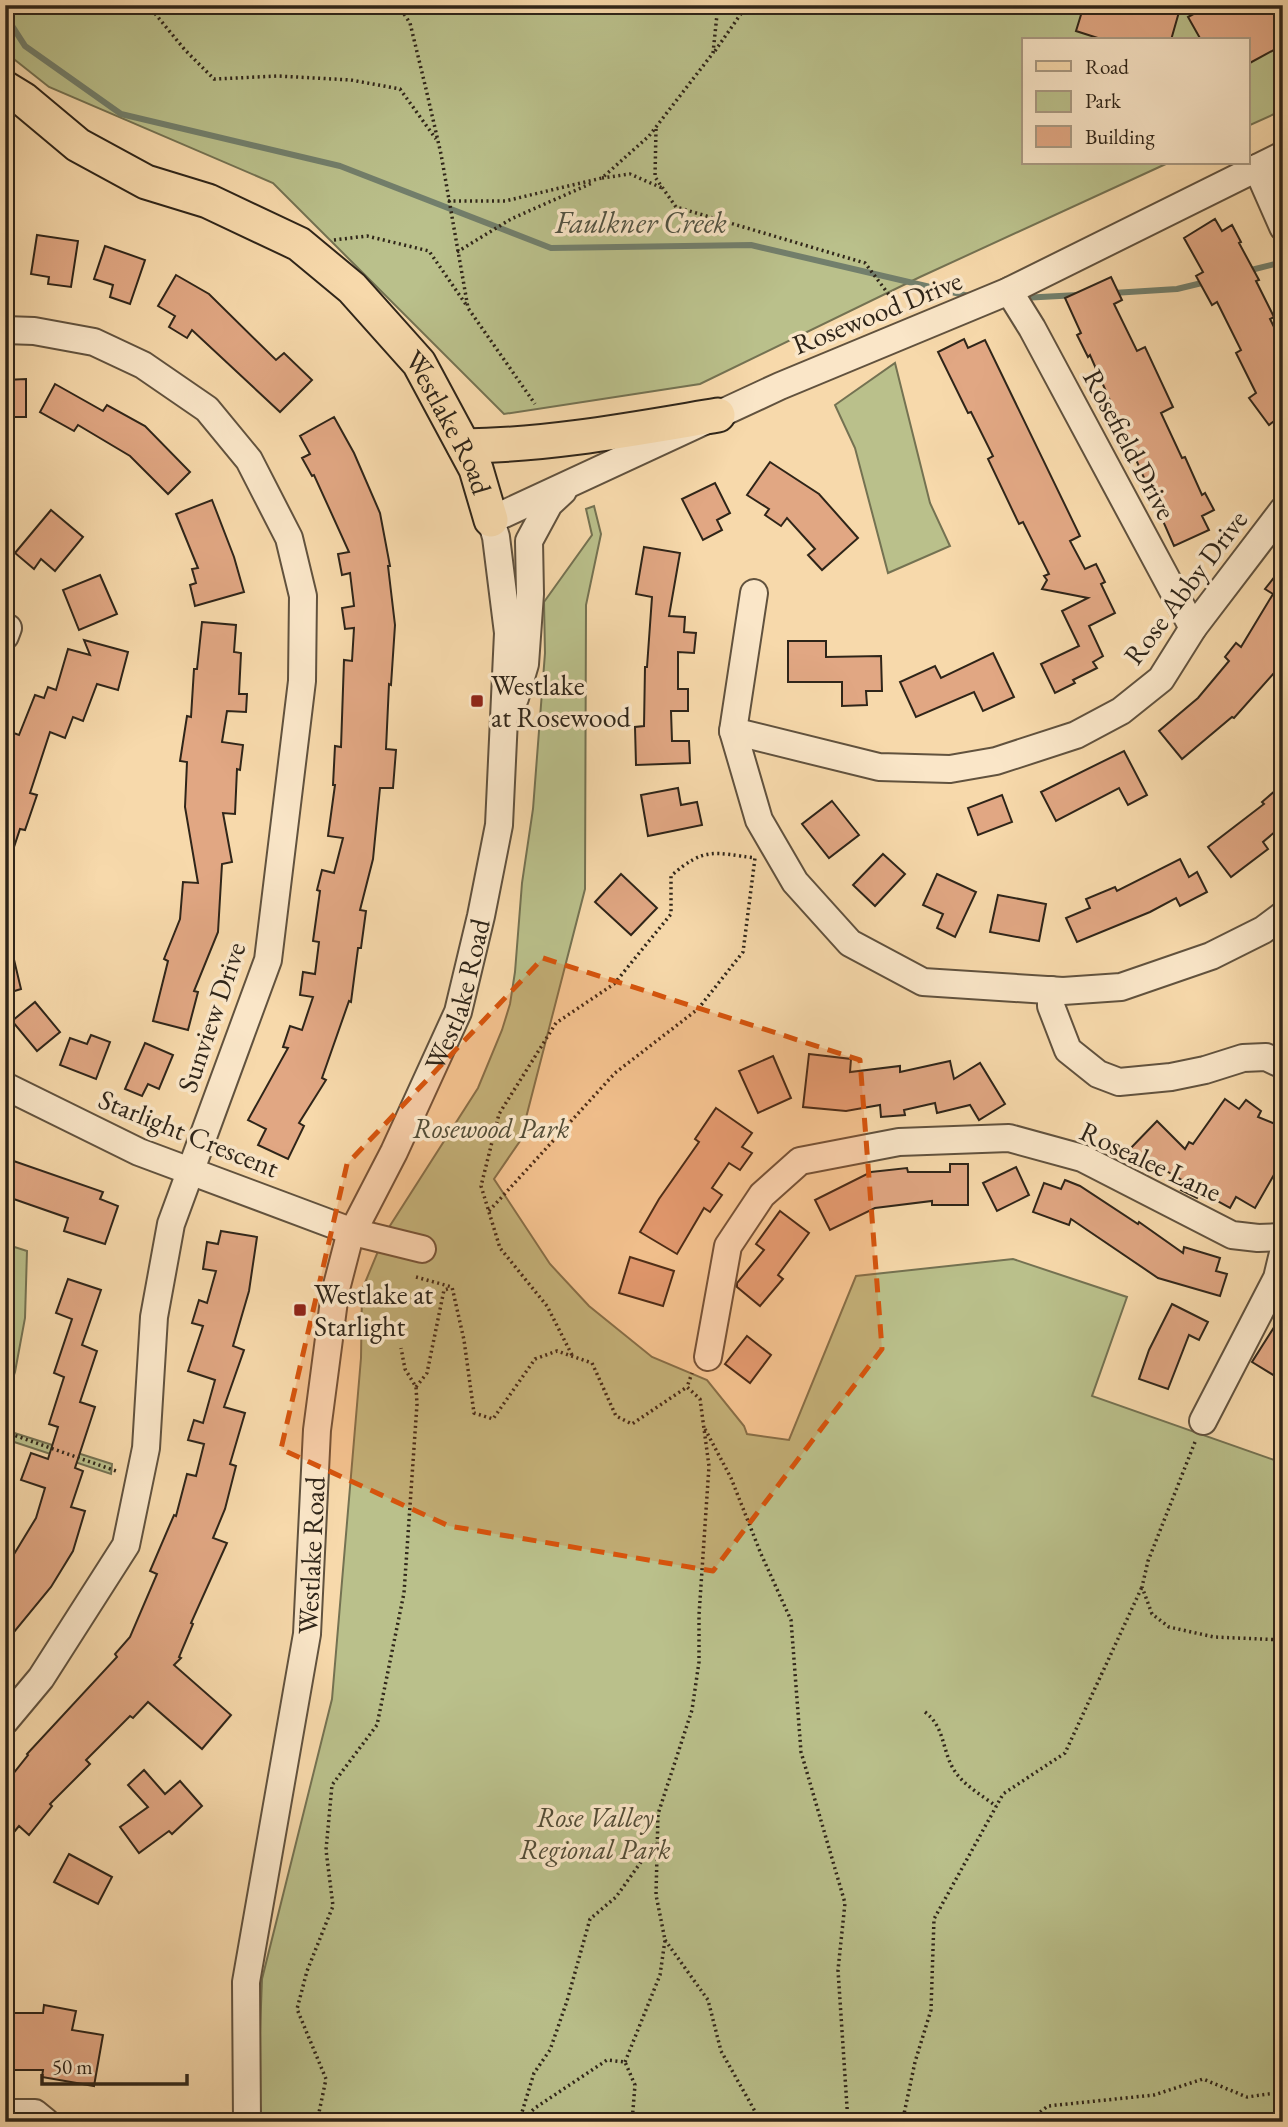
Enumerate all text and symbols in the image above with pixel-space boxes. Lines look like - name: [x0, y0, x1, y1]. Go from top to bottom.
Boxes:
- legend: [1022, 38, 1250, 164]
- text: Road: [1085, 53, 1129, 80]
- text: Park: [1085, 87, 1122, 114]
- text: Building: [1085, 123, 1155, 150]
- water label: Faulkner Creek: [554, 203, 727, 242]
- street label: Rosewood Drive: [787, 262, 967, 362]
- street label: Westlake Road: [398, 342, 501, 499]
- street label: Rosefield Drive: [1075, 362, 1185, 526]
- street label: Rose Abby Drive: [1115, 502, 1255, 672]
- place label: Westlake at Rosewood: [491, 667, 632, 735]
- marker: Westlake at Rosewood: [469, 693, 485, 709]
- street label: Westlake Road: [416, 914, 498, 1076]
- street label: Sunview Drive: [169, 937, 254, 1097]
- street label: Starlight Crescent: [94, 1080, 285, 1186]
- park label: Rosewood Park: [412, 1110, 570, 1146]
- street label: Rosealee Lane: [1074, 1113, 1228, 1209]
- place label: Westlake at Starlight: [314, 1276, 433, 1344]
- marker: Westlake at Starlight: [292, 1302, 308, 1318]
- street label: Westlake Road: [289, 1475, 333, 1635]
- park label: Rose Valley Regional Park: [519, 1799, 671, 1867]
- scale bar: [42, 2043, 187, 2087]
- text: 50 m: [52, 2053, 93, 2080]

